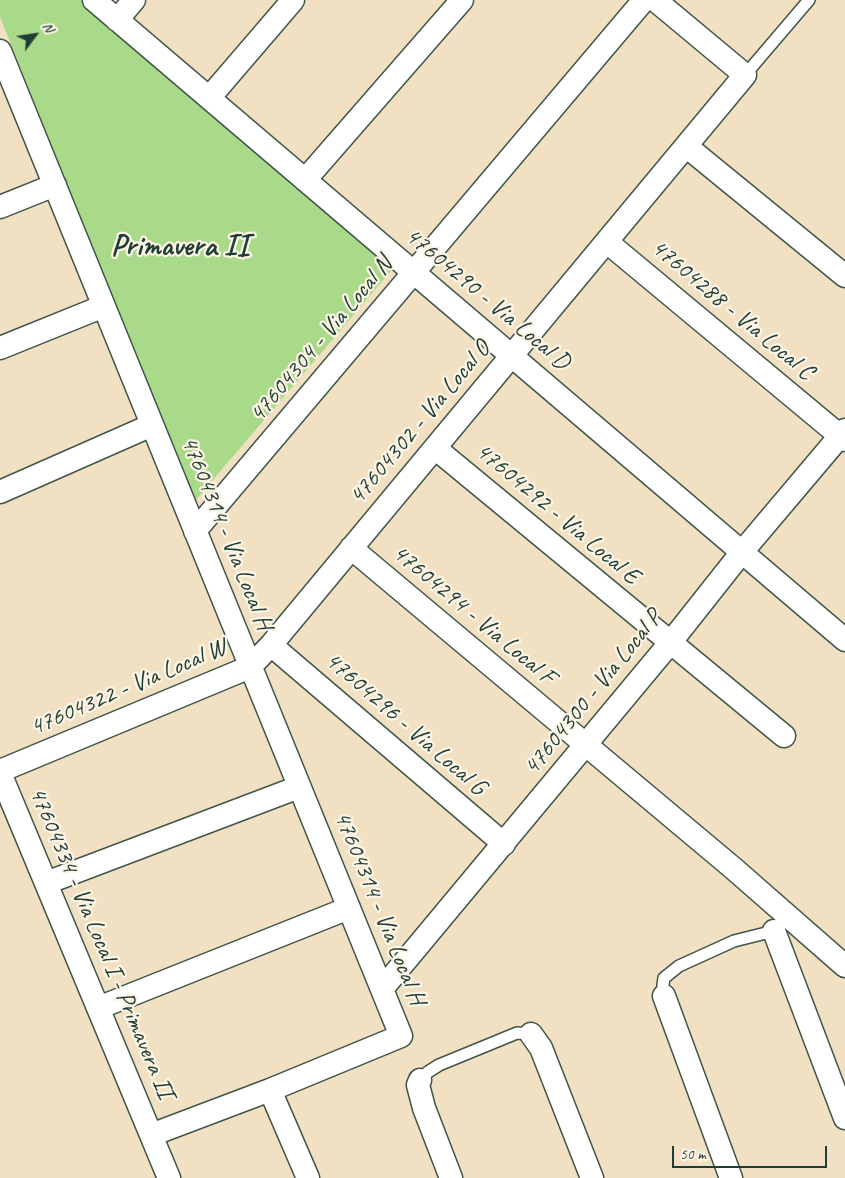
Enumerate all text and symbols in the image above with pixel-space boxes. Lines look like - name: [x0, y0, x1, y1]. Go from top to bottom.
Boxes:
- north arrow: [10, 10, 60, 60]
- text: N: [39, 19, 58, 35]
- street label: 47604290 - Via Local D: [398, 221, 576, 377]
- district label: Primavera II: [111, 229, 249, 265]
- street label: 47604288 - Via Local C: [644, 233, 820, 387]
- street label: 47604304 - Via Local N: [243, 251, 399, 429]
- street label: 47604302 - Via Local O: [343, 335, 497, 511]
- street label: 47604314 - Via Local H: [174, 432, 278, 634]
- street label: 47604292 - Via Local E: [469, 437, 645, 591]
- street label: 47604294 - Via Local F: [386, 538, 560, 692]
- street label: 47604300 - Via Local P: [517, 604, 669, 782]
- street label: 47604322 - Via Local W: [26, 633, 230, 743]
- street label: 47604296 - Via Local G: [318, 646, 492, 802]
- street label: 47604334 - Via Local I - Primavera II: [22, 783, 180, 1103]
- street label: 47604314 - Via Local H: [327, 807, 431, 1009]
- scale bar: [675, 1136, 830, 1168]
- text: 50 m: [680, 1145, 706, 1164]

